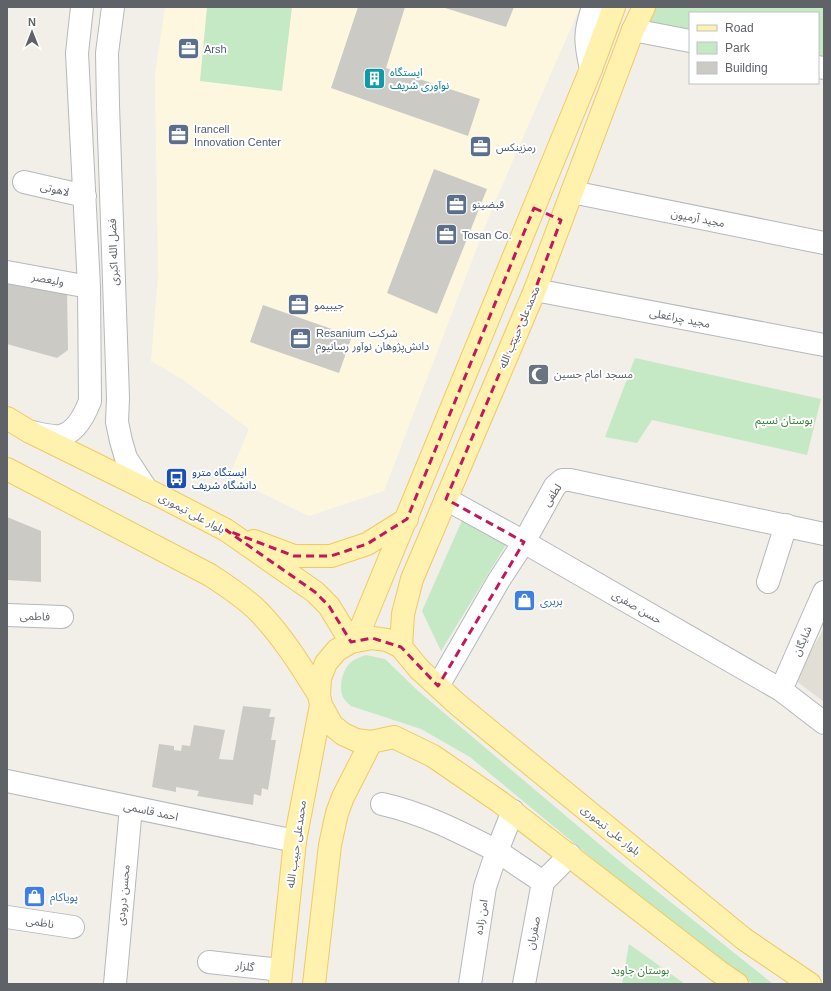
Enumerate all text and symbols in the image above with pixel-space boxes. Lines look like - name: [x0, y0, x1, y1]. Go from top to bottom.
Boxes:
- north arrow: [12, 12, 52, 52]
- legend: [689, 12, 819, 84]
- text: N: [28, 16, 36, 28]
- text: Road: [725, 21, 754, 35]
- office icon: Arsh: [176, 36, 202, 62]
- text: Park: [725, 41, 751, 55]
- place label: Arsh: [204, 43, 227, 55]
- text: Building: [725, 61, 768, 75]
- building icon: ایستگاه نوآوری شریف: [362, 65, 388, 91]
- place label: ایستگاه نوآوری شریف: [390, 66, 449, 92]
- office icon: Irancell Innovation Center: [166, 122, 192, 148]
- place label: Irancell Innovation Center: [194, 123, 281, 148]
- office icon: رمزینکس: [467, 134, 493, 160]
- place label: رمزینکس: [496, 141, 536, 154]
- street label: لاهوتی: [39, 180, 71, 199]
- office icon: قبضینو: [443, 191, 469, 217]
- place label: قبضینو: [472, 198, 504, 211]
- street label: مجید آرمیون: [670, 207, 726, 230]
- street label: فضل الله اکبری: [106, 218, 121, 286]
- office icon: Tosan Co.: [434, 222, 460, 248]
- place label: Tosan Co.: [462, 229, 512, 241]
- street label: ولیعصر: [30, 270, 65, 289]
- street label: محمدعلی حبیب الله: [496, 284, 543, 371]
- office icon: جیبیمو: [285, 292, 311, 318]
- place label: جیبیمو: [314, 299, 345, 312]
- street label: مجید چراغعلی: [648, 306, 712, 332]
- office icon: Resanium شرکت دانش‌پژوهان نوآور رسانیوم: [288, 326, 314, 352]
- place label: Resanium شرکت دانش‌پژوهان نوآور رسانیوم: [316, 327, 429, 354]
- mosque icon: مسجد امام حسین: [526, 361, 552, 387]
- place label: مسجد امام حسین: [554, 368, 633, 382]
- park label: بوستان نسیم: [755, 414, 813, 429]
- bus stop icon: ایستگاه مترو دانشگاه شریف: [163, 465, 189, 491]
- place label: ایستگاه مترو دانشگاه شریف: [192, 466, 257, 492]
- street label: لطفی: [540, 481, 565, 509]
- street label: بلوار علی تیموری: [157, 491, 227, 536]
- shop icon: بربری: [512, 588, 538, 614]
- street label: حسن صفری: [610, 588, 664, 627]
- place label: بربری: [540, 595, 563, 608]
- street label: فاطمی: [20, 609, 50, 624]
- street label: شایگان: [790, 624, 815, 658]
- street label: احمد قاسمی: [122, 799, 179, 824]
- street label: محمدعلی حبیب الله: [284, 799, 309, 889]
- street label: بلوار علی تیموری: [578, 803, 643, 858]
- street label: محسن درودی: [114, 864, 133, 926]
- shop icon: پویاکام: [22, 884, 48, 910]
- place label: پویاکام: [50, 891, 78, 905]
- street label: امن زاده: [472, 898, 491, 936]
- street label: ناظمی: [25, 914, 55, 931]
- street label: صفریان: [524, 915, 543, 951]
- street label: گلزار: [234, 959, 255, 974]
- park label: بوستان جاوید: [611, 964, 669, 977]

